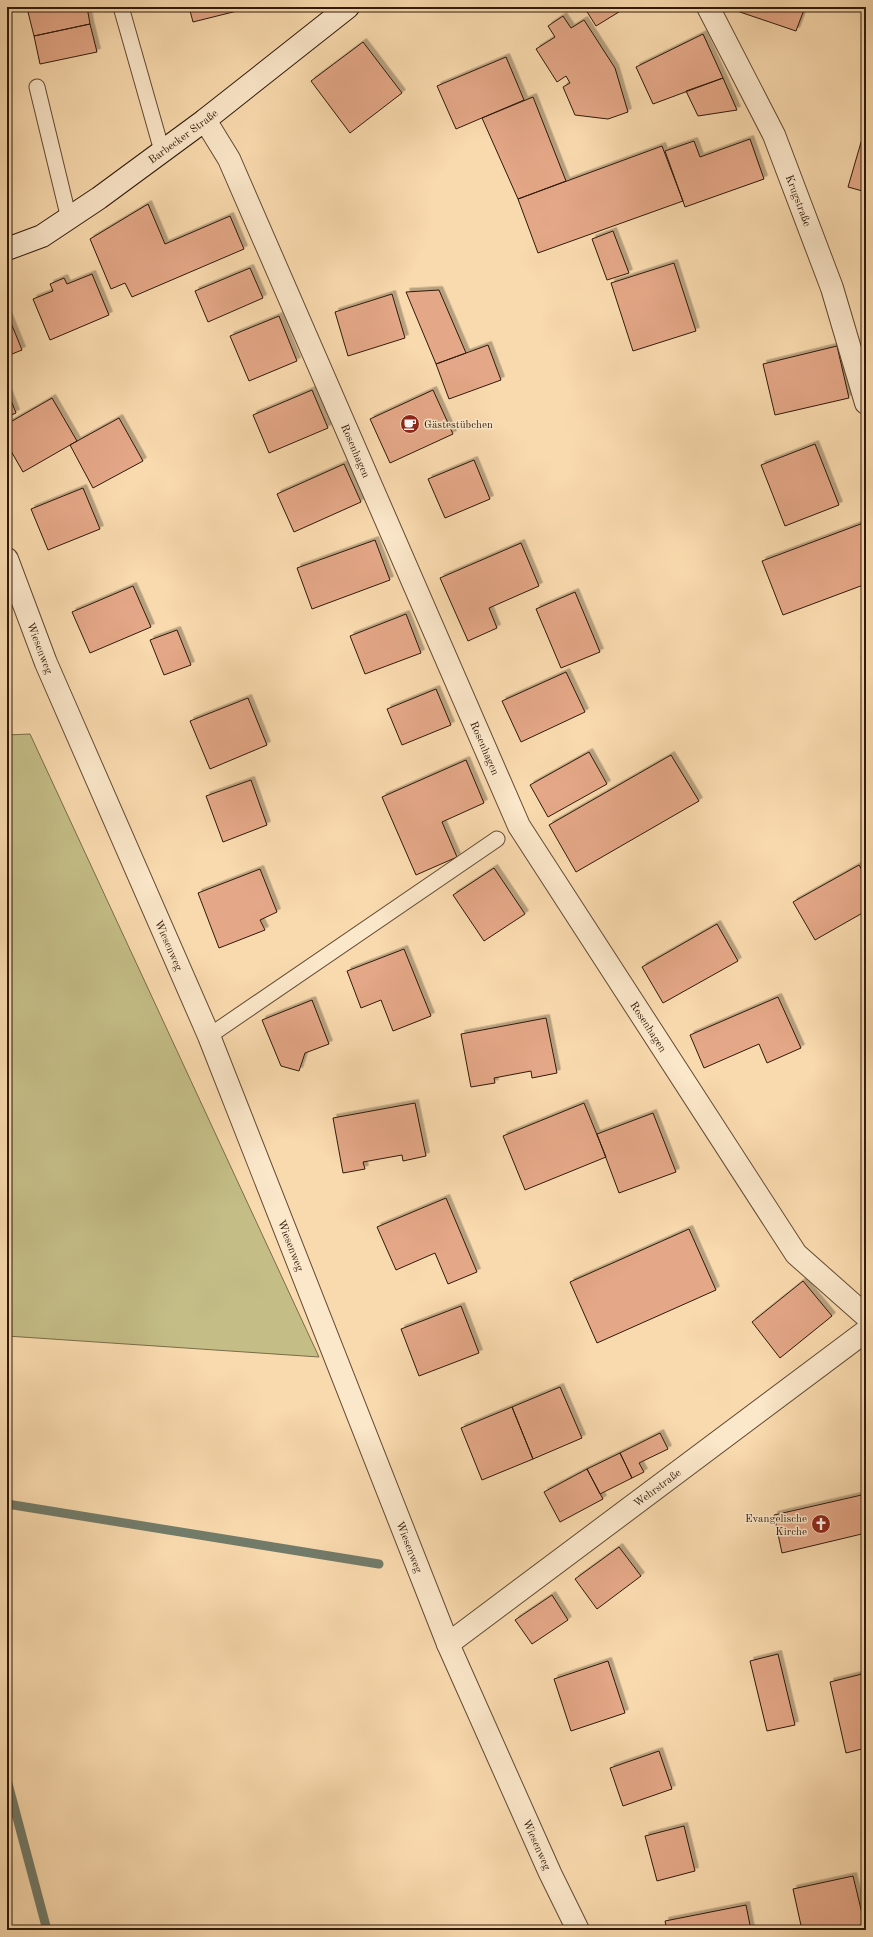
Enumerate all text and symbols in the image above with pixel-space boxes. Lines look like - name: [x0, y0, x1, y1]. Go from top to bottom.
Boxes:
- street label: Barbecker Straße: [147, 108, 220, 166]
- street label: Krugstraße: [783, 174, 812, 228]
- cafe icon: Gästestübchen: [399, 413, 421, 435]
- place label: Gästestübchen: [424, 420, 493, 431]
- street label: Rosenhagen: [338, 423, 371, 480]
- street label: Wiesenweg: [24, 621, 54, 676]
- street label: Rosenhagen: [467, 720, 500, 777]
- street label: Wiesenweg: [152, 919, 184, 973]
- street label: Rosenhagen: [627, 1000, 668, 1055]
- street label: Wiesenweg: [275, 1219, 305, 1273]
- street label: Wehrstraße: [632, 1468, 683, 1510]
- church icon: Evangelische Kirche: [810, 1513, 832, 1535]
- place label: Evangelische Kirche: [745, 1514, 807, 1538]
- street label: Wiesenweg: [393, 1520, 423, 1575]
- street label: Wiesenweg: [520, 1818, 552, 1872]

